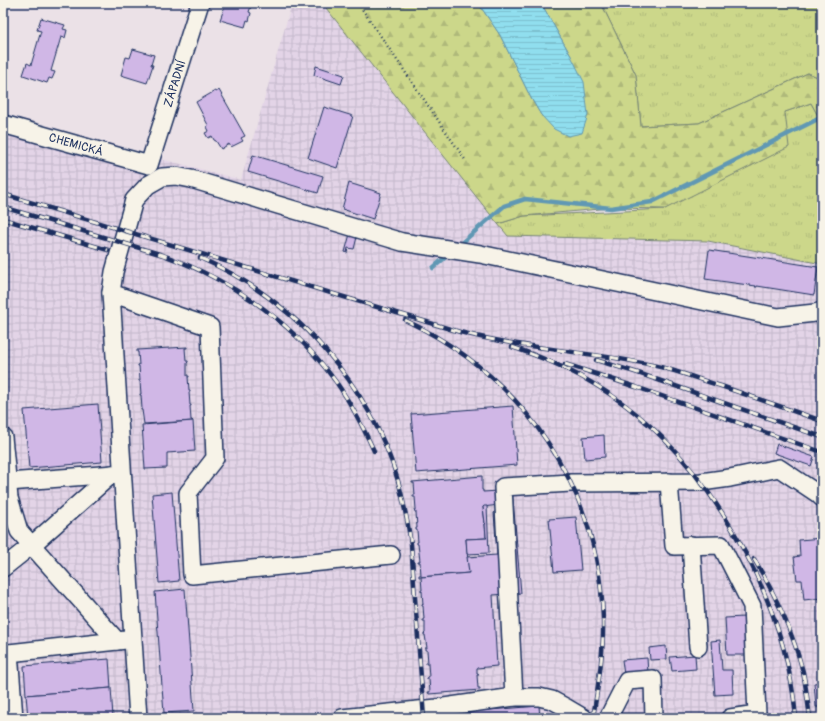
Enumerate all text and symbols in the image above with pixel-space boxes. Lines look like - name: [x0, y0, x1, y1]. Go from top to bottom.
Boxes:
- street label: ZÁPADNÍ: [161, 58, 190, 109]
- street label: CHEMICKÁ: [47, 130, 105, 160]

